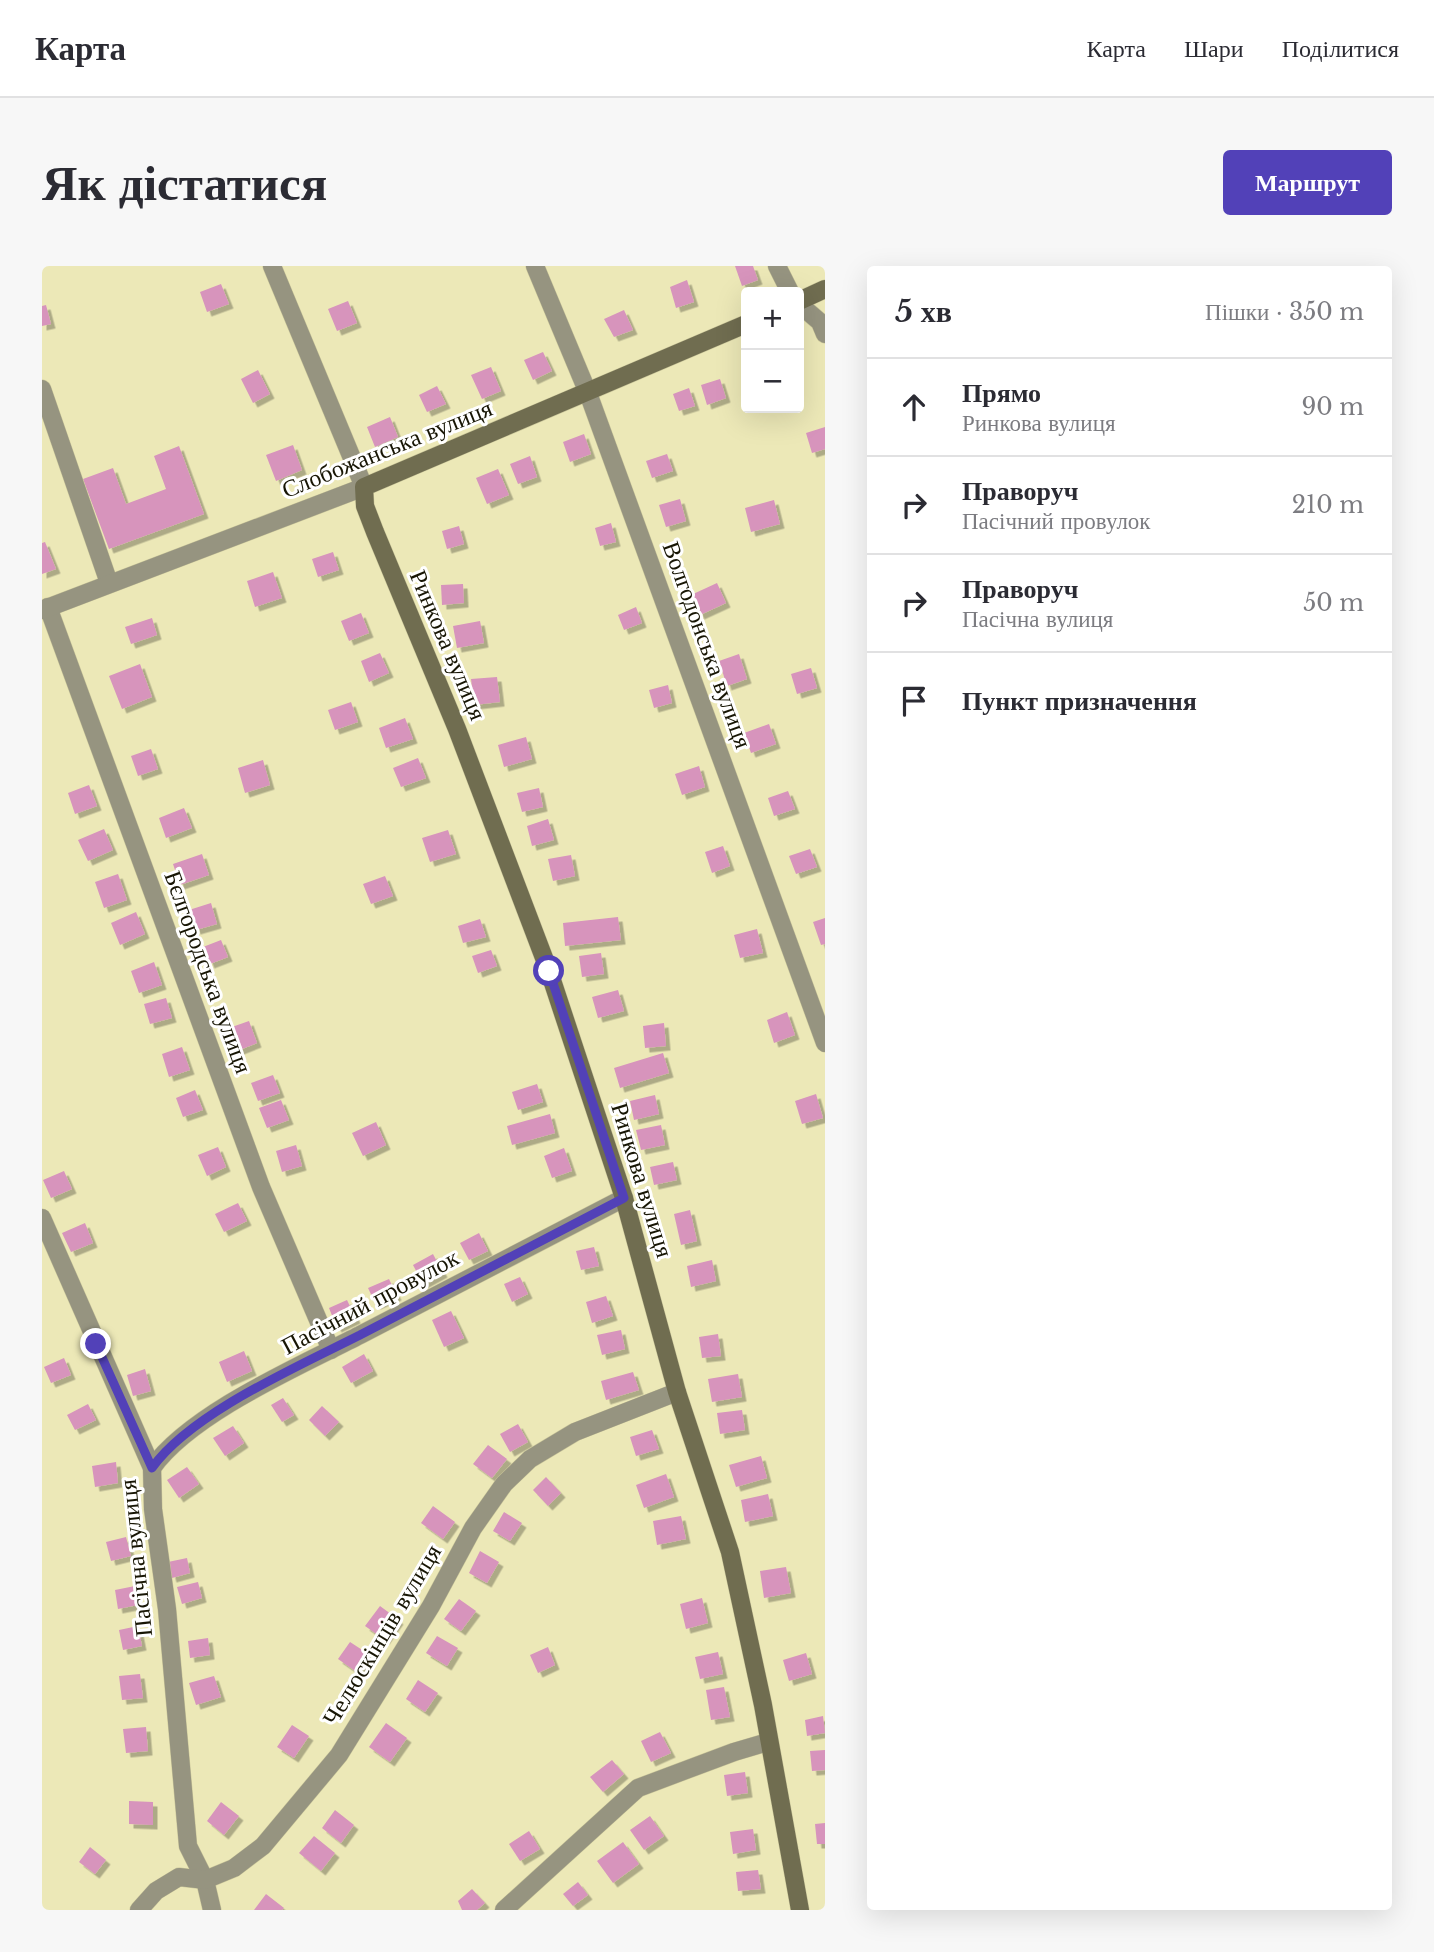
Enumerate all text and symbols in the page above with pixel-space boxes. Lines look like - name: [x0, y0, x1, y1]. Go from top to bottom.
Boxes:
- text: Карта: [35, 28, 126, 69]
- text: Карта: [1086, 34, 1146, 63]
- text: Шари: [1184, 34, 1244, 63]
- text: Поділитися: [1282, 34, 1399, 63]
- button: Маршрут: [1223, 150, 1392, 215]
- text: Як дістатися: [42, 152, 327, 213]
- map controls: [741, 287, 804, 413]
- button: +: [741, 287, 804, 350]
- text: 5 хв: [895, 293, 952, 330]
- text: Пішки · 350 m: [1205, 298, 1364, 326]
- button: −: [741, 350, 804, 413]
- text: Прямо: [962, 377, 1041, 409]
- icon: ahead: [895, 388, 933, 426]
- street label: Слобожанська вулиця: [277, 393, 496, 504]
- text: 90 m: [1302, 393, 1364, 421]
- text: Ринкова вулиця: [962, 409, 1116, 437]
- text: Праворуч: [962, 475, 1078, 507]
- icon: right: [895, 486, 933, 524]
- text: 210 m: [1292, 491, 1364, 519]
- text: Пасічний провулок: [962, 507, 1151, 535]
- street label: Волгодонська вулиця: [657, 538, 758, 752]
- street label: Ринкова вулиця: [404, 565, 493, 724]
- text: Праворуч: [962, 573, 1078, 605]
- icon: right: [895, 584, 933, 622]
- text: 50 m: [1303, 589, 1364, 617]
- text: Пасічна вулиця: [962, 605, 1113, 633]
- icon: arrive: [895, 682, 933, 720]
- text: Пункт призначення: [962, 685, 1197, 717]
- street label: Бєлгородська вулиця: [158, 867, 259, 1077]
- route start: [533, 955, 564, 986]
- street label: Ринкова вулиця: [605, 1099, 680, 1261]
- street label: Пасічний провулок: [276, 1242, 464, 1361]
- route end: [80, 1328, 111, 1359]
- street label: Пасічна вулиця: [113, 1478, 158, 1638]
- street label: Челюскінців вулиця: [316, 1539, 447, 1730]

